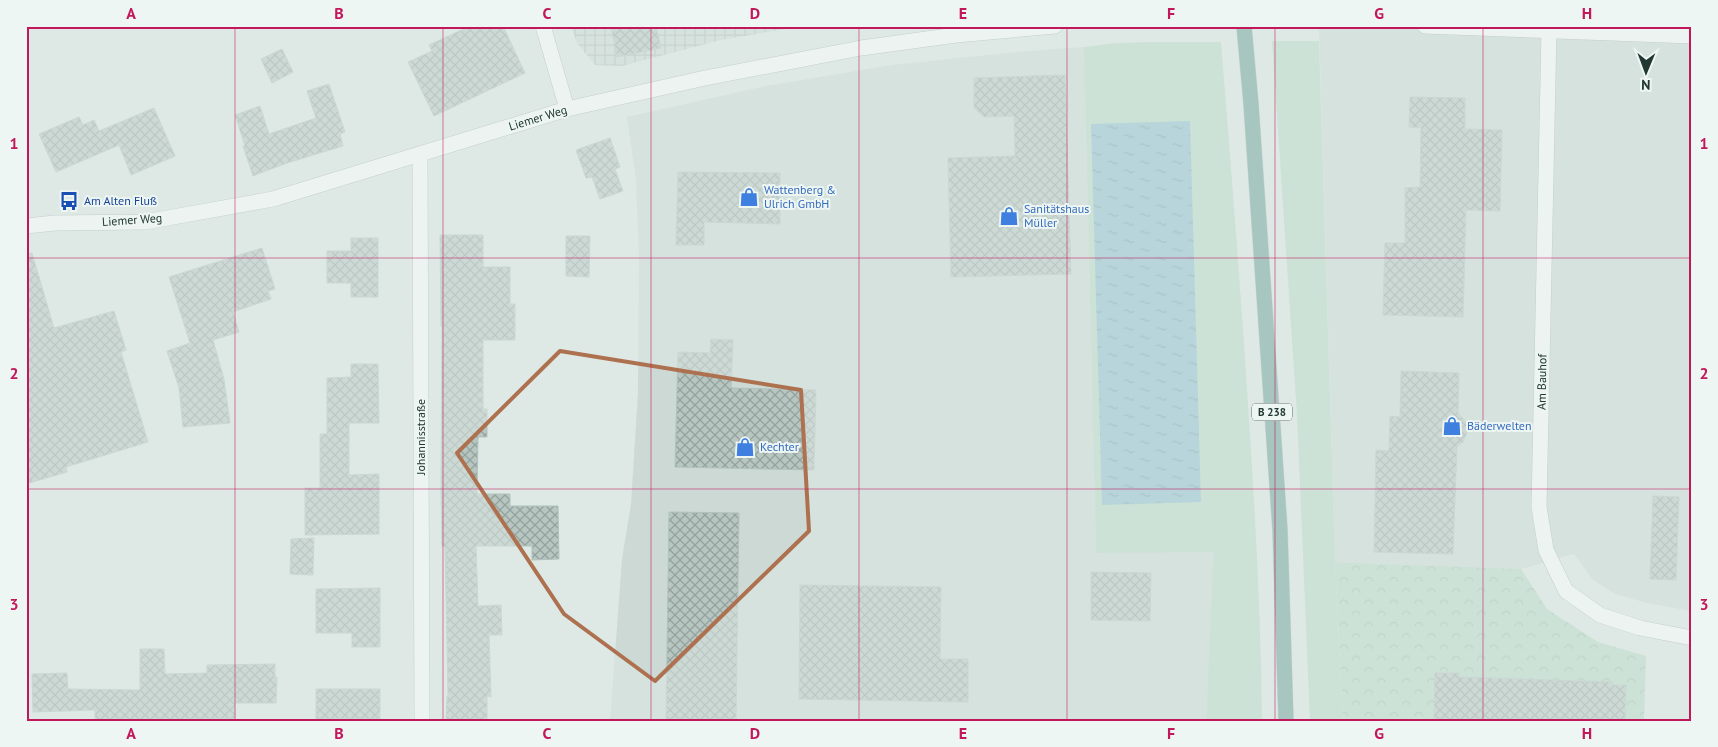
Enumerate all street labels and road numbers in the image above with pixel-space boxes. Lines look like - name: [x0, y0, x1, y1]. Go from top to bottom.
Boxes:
- street label: Liemer Weg: [507, 102, 569, 134]
- street label: Liemer Weg: [101, 210, 163, 229]
- street label: Am Bauhof: [1534, 353, 1550, 410]
- street label: Johannisstraße: [413, 399, 428, 476]
- road number: B 238: [1252, 404, 1292, 421]

